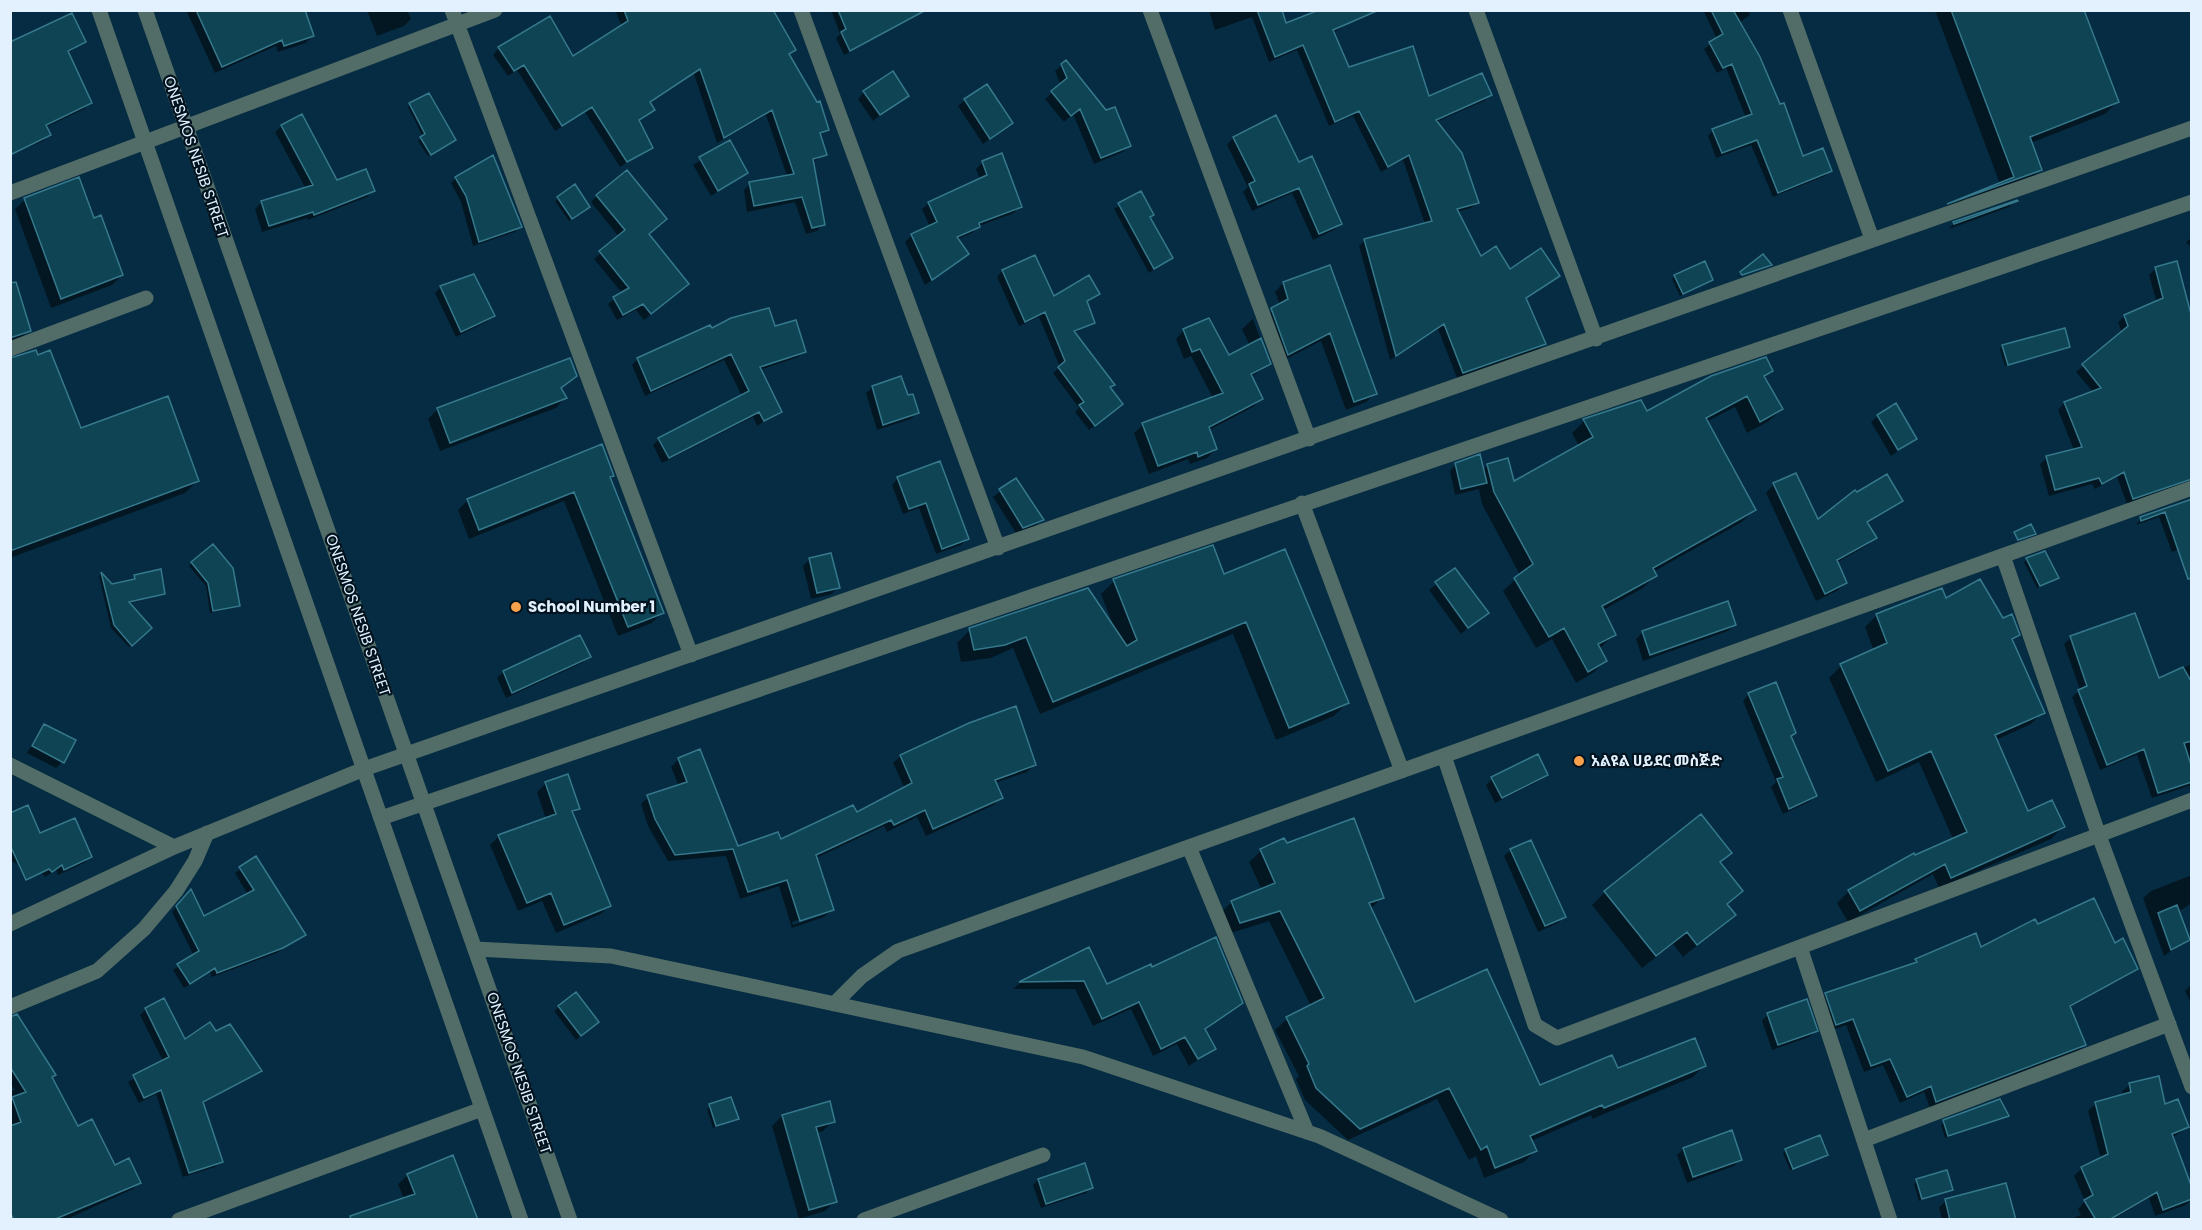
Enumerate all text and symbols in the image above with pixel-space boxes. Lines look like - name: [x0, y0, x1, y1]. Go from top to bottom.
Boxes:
- street label: ONESMOS NESIB STREET: [159, 73, 234, 241]
- street label: ONESMOS NESIB STREET: [321, 531, 396, 699]
- place label: School Number 1: [528, 596, 655, 617]
- marker: School Number 1: [509, 600, 523, 614]
- place label: አልዩል ሀይደር መስጅድ: [1591, 750, 1722, 771]
- marker: አልዩል ሀይደር መስጅድ: [1572, 754, 1586, 768]
- street label: ONESMOS NESIB STREET: [482, 989, 557, 1157]

